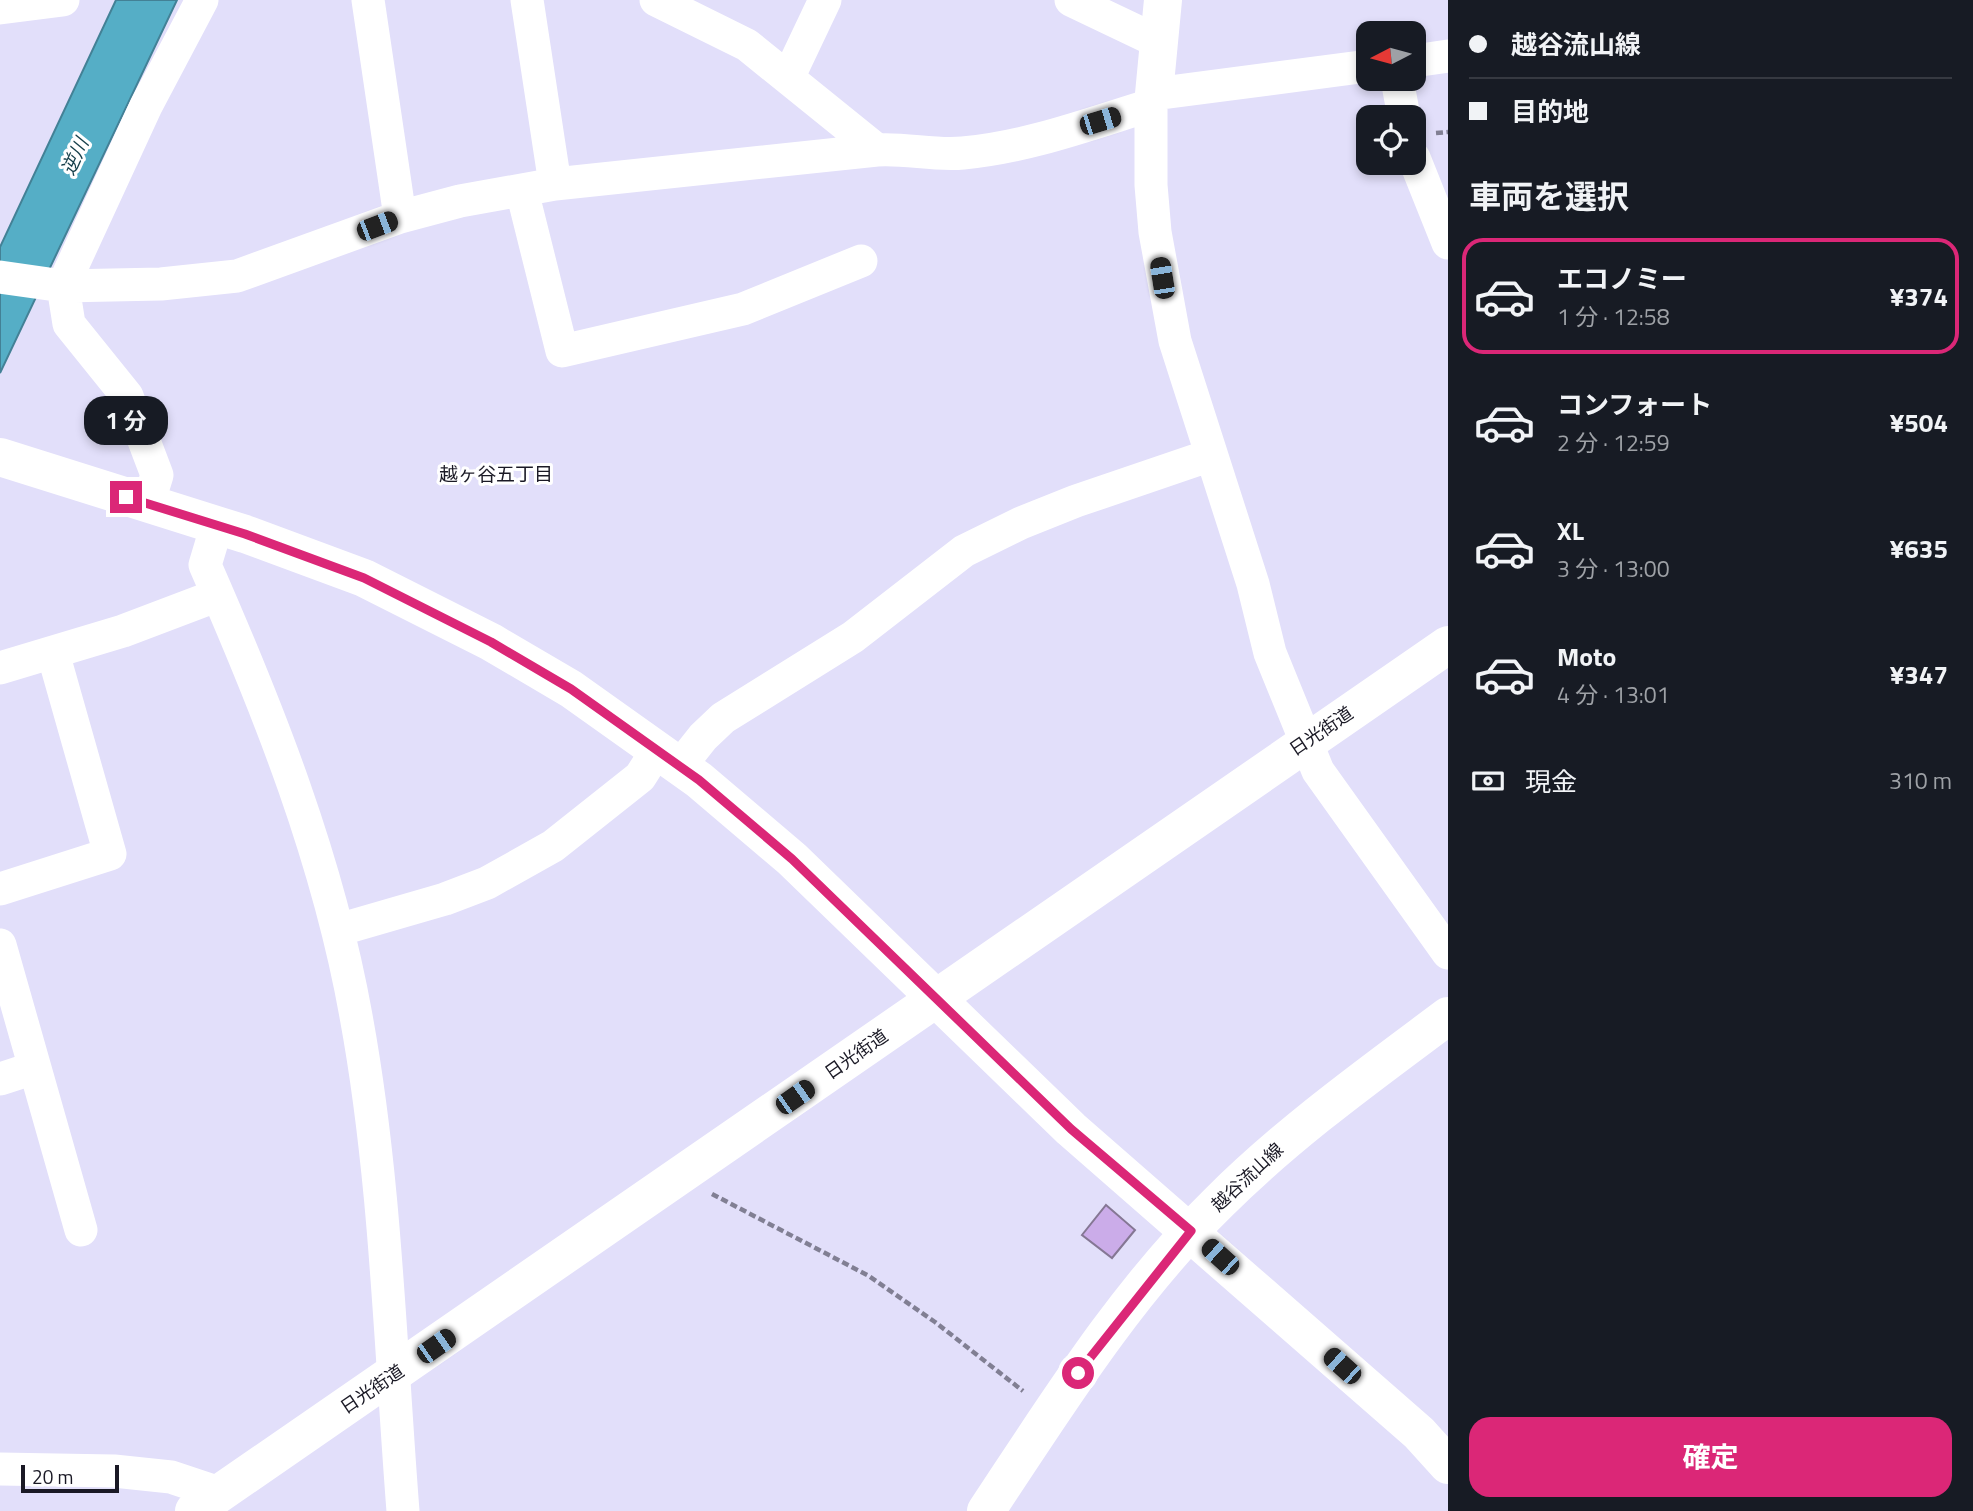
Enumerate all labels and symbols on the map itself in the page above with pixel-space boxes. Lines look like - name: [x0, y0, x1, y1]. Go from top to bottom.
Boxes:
- north arrow: [1356, 21, 1426, 91]
- car: [1077, 105, 1124, 137]
- water label: 逆川: [53, 131, 96, 179]
- car: [354, 209, 401, 243]
- car: [1149, 256, 1176, 300]
- callout: 1 分: [84, 396, 168, 444]
- district label: 越ヶ谷五丁目: [439, 459, 553, 488]
- route end: [110, 481, 142, 513]
- street label: 日光街道: [1284, 700, 1358, 762]
- street label: 日光街道: [819, 1022, 893, 1086]
- car: [772, 1076, 819, 1118]
- street label: 越谷流山線: [1205, 1136, 1289, 1218]
- car: [1198, 1235, 1243, 1279]
- car: [413, 1325, 460, 1367]
- car: [1320, 1344, 1365, 1388]
- route start: [1062, 1357, 1094, 1389]
- street label: 日光街道: [335, 1358, 409, 1420]
- scale bar: [21, 1462, 119, 1494]

